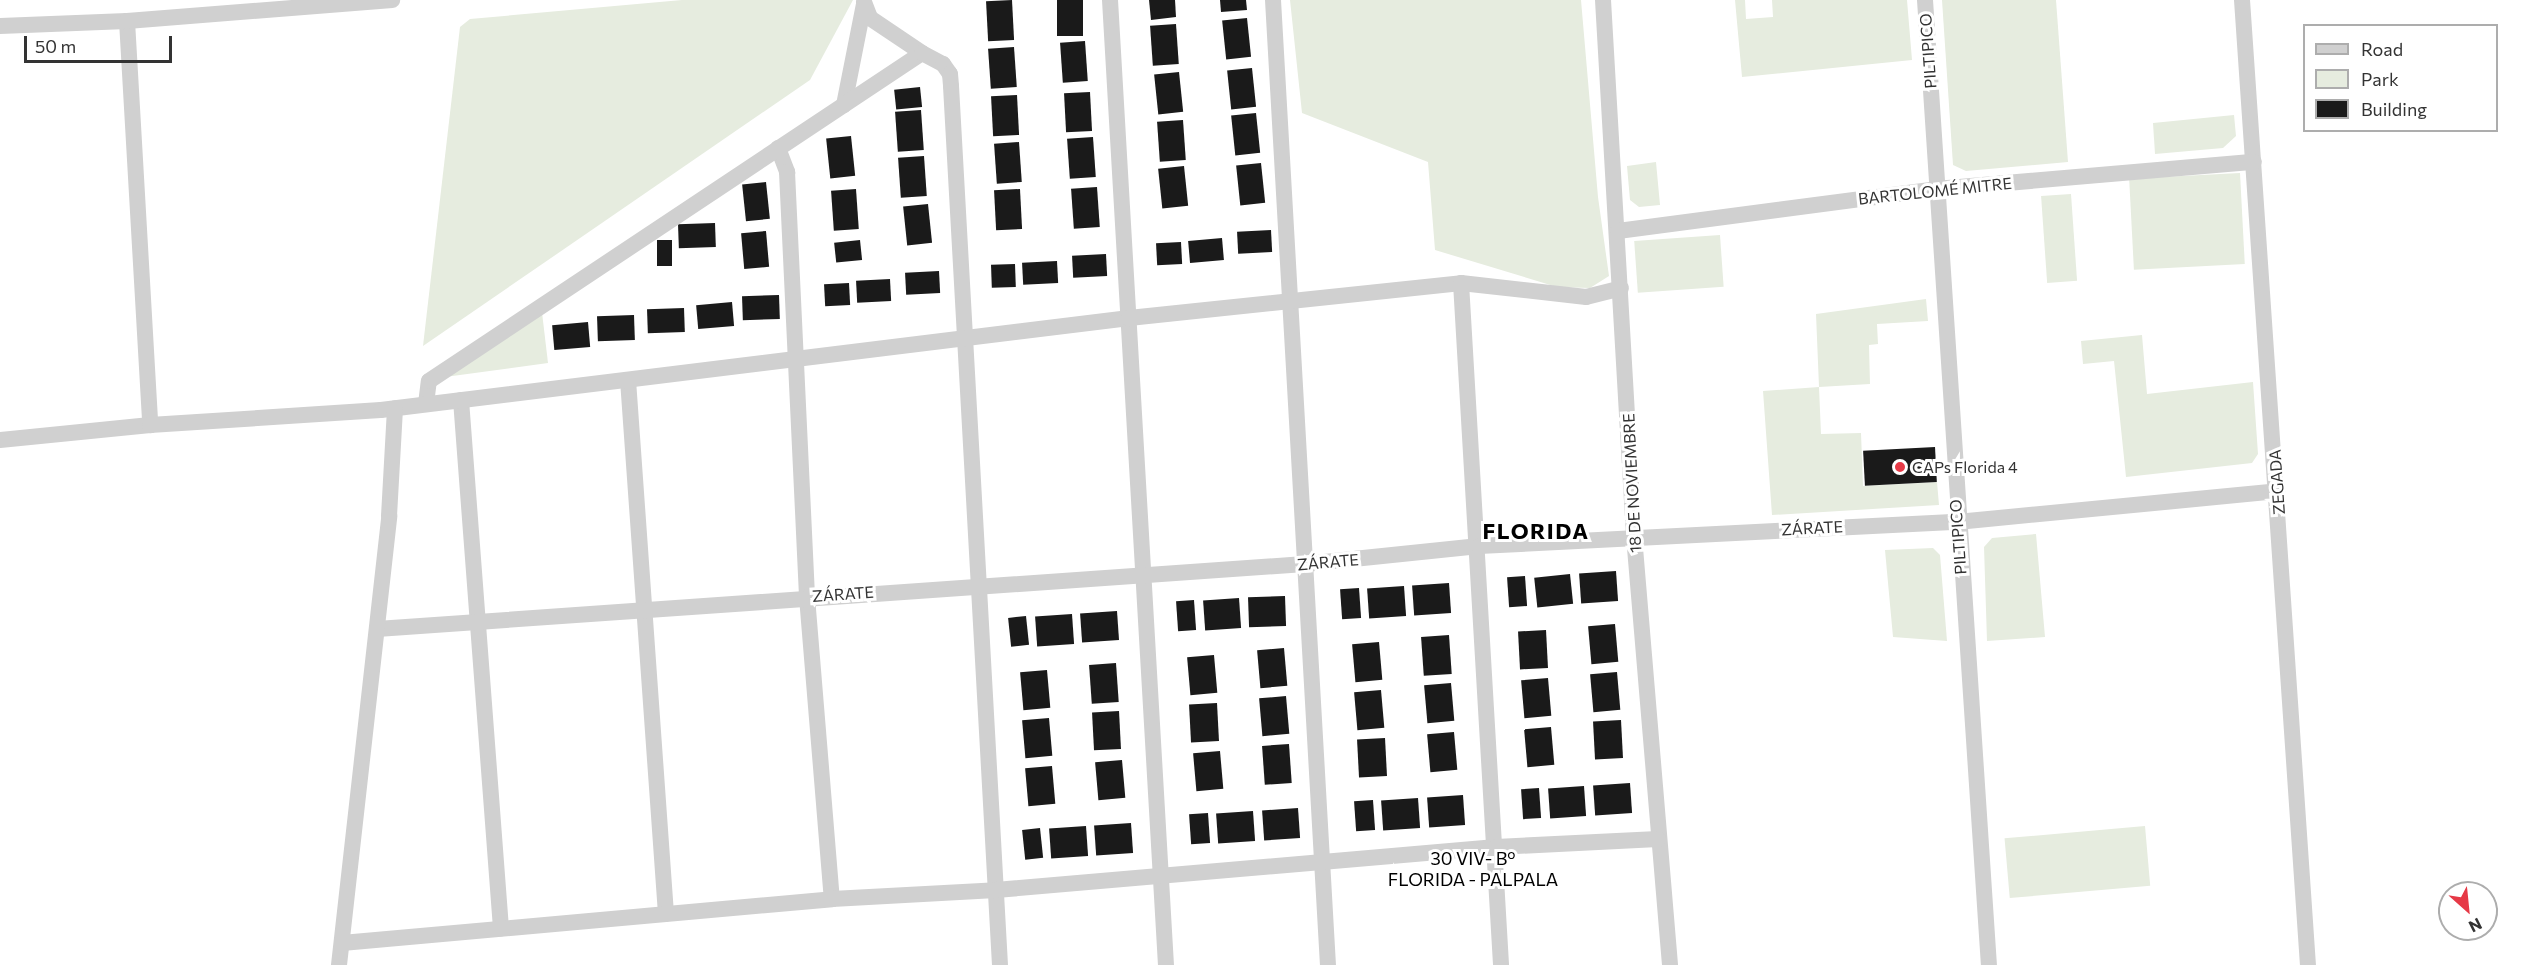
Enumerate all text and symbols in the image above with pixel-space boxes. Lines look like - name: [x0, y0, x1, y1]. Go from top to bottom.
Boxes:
- street label: PILTIPICO: [1916, 13, 1940, 89]
- scale bar: [27, 24, 176, 62]
- legend: [2303, 24, 2498, 132]
- text: 50 m: [35, 35, 76, 57]
- text: Road: [2361, 38, 2403, 60]
- text: Park: [2361, 68, 2399, 90]
- text: Building: [2361, 98, 2427, 120]
- street label: BARTOLOMÉ MITRE: [1857, 173, 2013, 209]
- street label: 18 DE NOVIEMBRE: [1619, 413, 1645, 553]
- street label: ZEGADA: [2265, 449, 2289, 515]
- place label: CAPs Florida 4: [1912, 457, 2018, 477]
- marker: CAPs Florida 4: [1893, 460, 1907, 474]
- street label: PILTIPICO: [1946, 499, 1970, 575]
- street label: ZÁRATE: [1781, 517, 1843, 539]
- district label: FLORIDA: [1483, 518, 1589, 544]
- street label: ZÁRATE: [1296, 550, 1360, 574]
- street label: ZÁRATE: [811, 582, 875, 606]
- district label: 30 VIV- Bº FLORIDA - PALPALA: [1375, 848, 1571, 890]
- north arrow: [2438, 881, 2498, 941]
- text: N: [2466, 915, 2485, 937]

